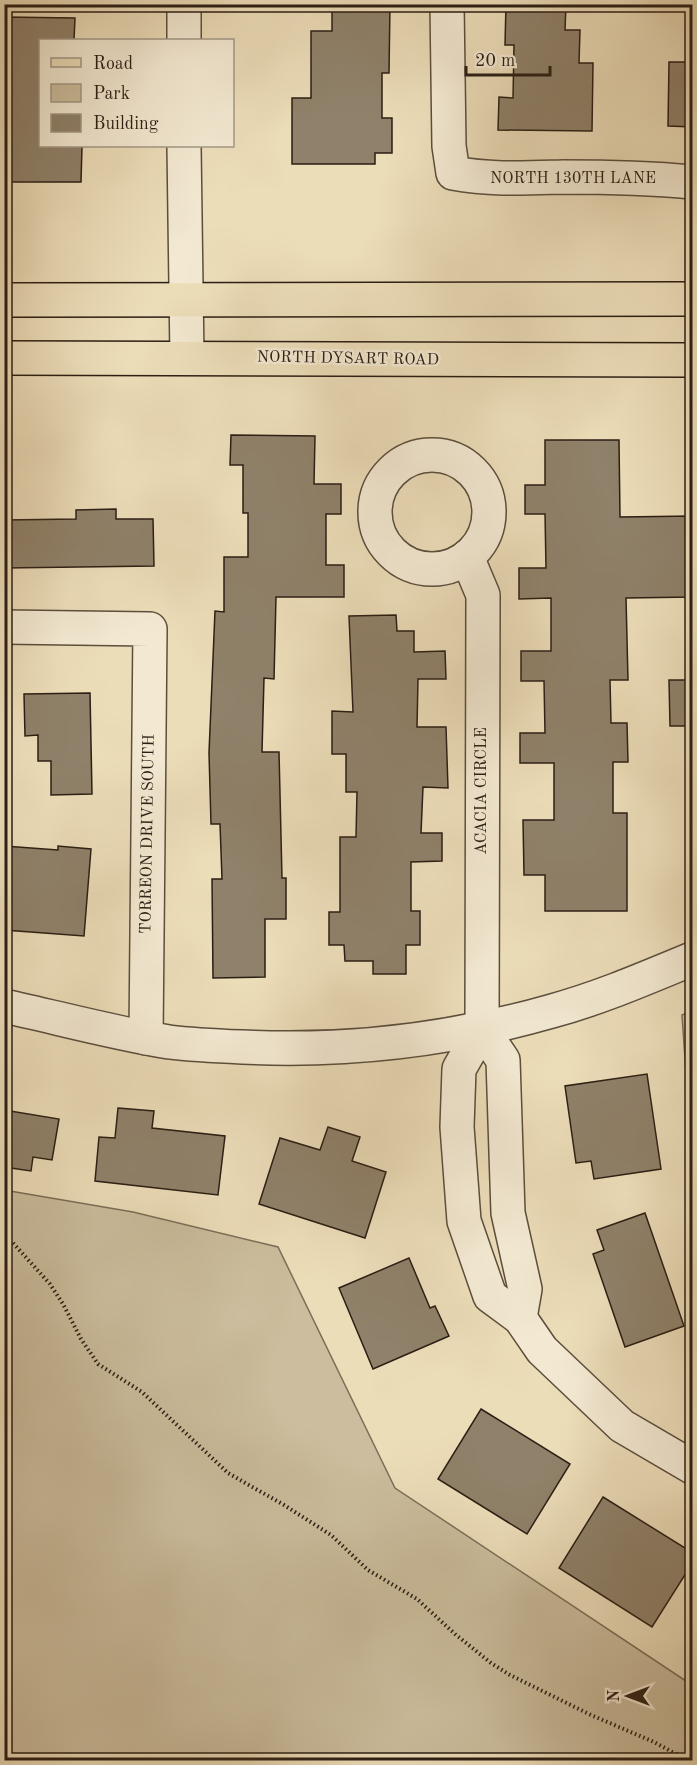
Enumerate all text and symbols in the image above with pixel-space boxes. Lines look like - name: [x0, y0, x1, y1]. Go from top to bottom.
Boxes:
- legend: [39, 39, 234, 147]
- scale bar: [466, 39, 550, 77]
- text: 20 m: [475, 52, 515, 70]
- text: Road: [93, 55, 133, 73]
- text: Park: [93, 85, 130, 103]
- text: Building: [93, 115, 159, 133]
- street label: NORTH 130TH LANE: [490, 171, 656, 187]
- street label: NORTH DYSART ROAD: [257, 349, 439, 369]
- street label: ACACIA CIRCLE: [474, 727, 490, 855]
- street label: TORREON DRIVE SOUTH: [138, 734, 158, 934]
- north arrow: [598, 1666, 658, 1726]
- text: N: [607, 1689, 623, 1702]

